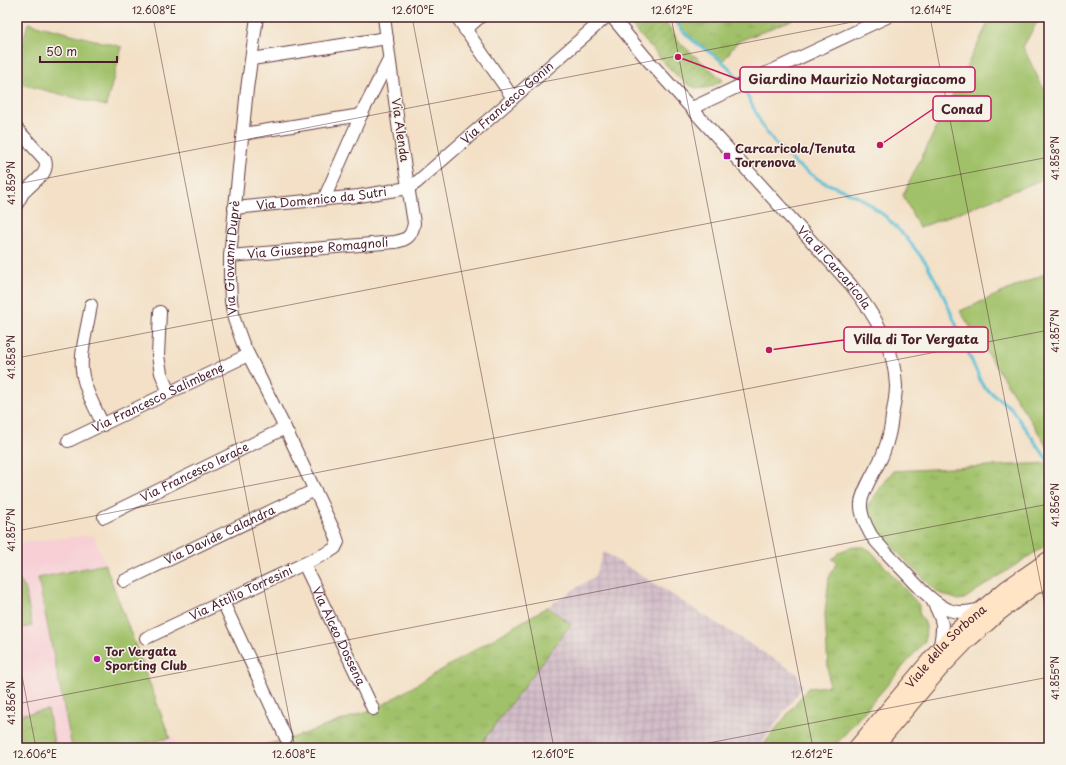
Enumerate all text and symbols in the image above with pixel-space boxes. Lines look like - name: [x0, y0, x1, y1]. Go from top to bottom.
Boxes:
- text: 12.608°E: [132, 2, 176, 17]
- text: 12.610°E: [392, 2, 434, 17]
- text: 12.612°E: [651, 2, 693, 17]
- text: 12.614°E: [910, 2, 952, 17]
- scale bar: [40, 38, 117, 64]
- text: 50 m: [46, 42, 77, 60]
- street label: Via Francesco Gonin: [456, 57, 557, 148]
- callout: Giardino Maurizio Notargiacomo: [740, 67, 975, 92]
- text: Giardino Maurizio Notargiacomo: [748, 69, 966, 88]
- callout: Conad: [933, 96, 991, 121]
- street label: Via Alenda: [388, 97, 414, 163]
- text: Conad: [941, 99, 983, 118]
- text: 41.858°N: [1047, 136, 1062, 180]
- place label: Carcaricola/Tenuta Torrenova: [735, 139, 856, 171]
- marker: Carcaricola/Tenuta Torrenova: [722, 151, 732, 161]
- text: 41.859°N: [3, 161, 18, 205]
- street label: Via Domenico da Sutri: [255, 182, 388, 214]
- street label: Via Giovanni Duprè: [220, 200, 244, 316]
- street label: Via di Carcaricola: [794, 221, 876, 313]
- street label: Via Giuseppe Romagnoli: [246, 233, 389, 263]
- text: 41.857°N: [1047, 309, 1062, 353]
- callout: Villa di Tor Vergata: [844, 327, 988, 352]
- text: Villa di Tor Vergata: [853, 329, 979, 348]
- text: 41.858°N: [3, 335, 18, 379]
- street label: Via Francesco Salimbene: [89, 357, 227, 436]
- street label: Via Francesco Ierace: [137, 437, 251, 506]
- text: 41.856°N: [1047, 483, 1062, 527]
- street label: Via Davide Calandra: [161, 500, 278, 569]
- text: 41.857°N: [3, 508, 18, 552]
- street label: Via Attilio Torresini: [186, 560, 295, 624]
- street label: Via Alceo Dossena: [308, 583, 371, 689]
- street label: Viale della Sorbona: [901, 600, 990, 692]
- place label: Tor Vergata Sporting Club: [105, 642, 187, 674]
- marker: Tor Vergata Sporting Club: [92, 654, 102, 664]
- text: 41.855°N: [1047, 656, 1062, 700]
- text: 41.856°N: [3, 681, 18, 725]
- text: 12.606°E: [13, 746, 57, 761]
- text: 12.608°E: [272, 746, 316, 761]
- text: 12.610°E: [532, 746, 574, 761]
- text: 12.612°E: [791, 746, 833, 761]

